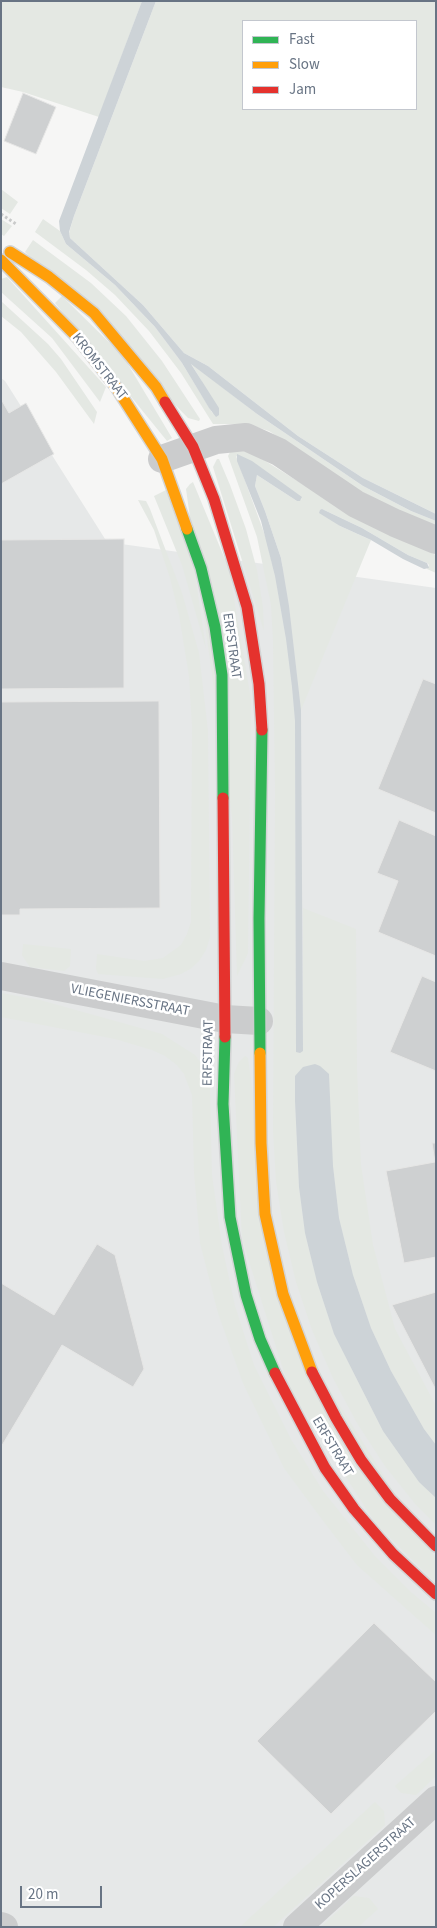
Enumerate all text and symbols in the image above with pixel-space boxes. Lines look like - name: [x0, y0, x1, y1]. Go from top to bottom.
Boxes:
- legend: [242, 20, 417, 110]
- text: Fast: [289, 29, 315, 50]
- text: Slow: [289, 54, 320, 75]
- text: Jam: [289, 79, 316, 100]
- street label: KROMSTRAAT: [68, 330, 130, 404]
- street label: ERFSTRAAT: [218, 612, 244, 680]
- street label: VLIEGENIERSSTRAAT: [69, 981, 191, 1021]
- street label: ERFSTRAAT: [200, 1020, 218, 1086]
- street label: ERFSTRAAT: [308, 1414, 356, 1480]
- street label: KOPERSLAGERSTRAAT: [312, 1814, 420, 1914]
- scale bar: [22, 1876, 105, 1908]
- text: 20 m: [28, 1884, 58, 1905]

